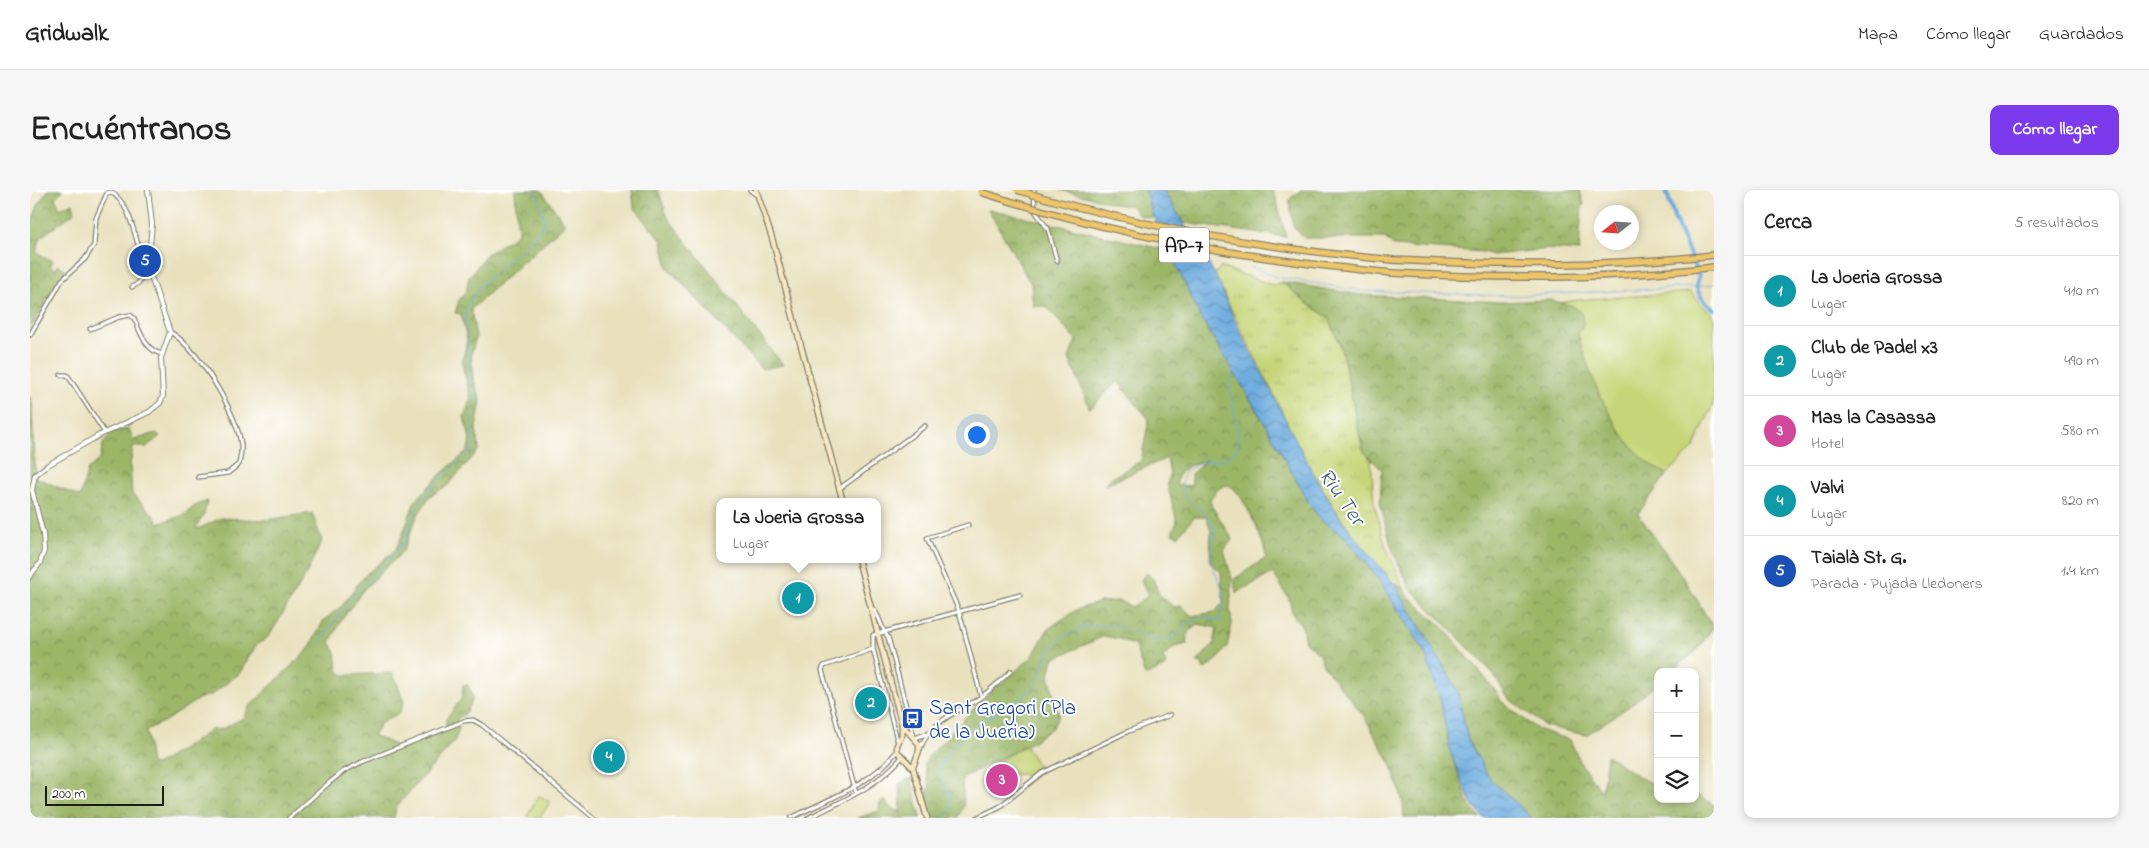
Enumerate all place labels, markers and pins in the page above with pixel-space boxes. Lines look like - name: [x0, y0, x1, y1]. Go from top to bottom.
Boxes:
- pin: 5: [129, 242, 161, 280]
- pin: 1: [782, 579, 814, 617]
- pin: 2: [855, 684, 887, 722]
- place label: Sant Gregori (Pla de la Jueria): [929, 694, 1076, 748]
- bus stop icon: Sant Gregori (Pla de la Jueria): [901, 707, 925, 731]
- pin: 4: [593, 738, 625, 776]
- pin: 3: [986, 761, 1018, 799]

